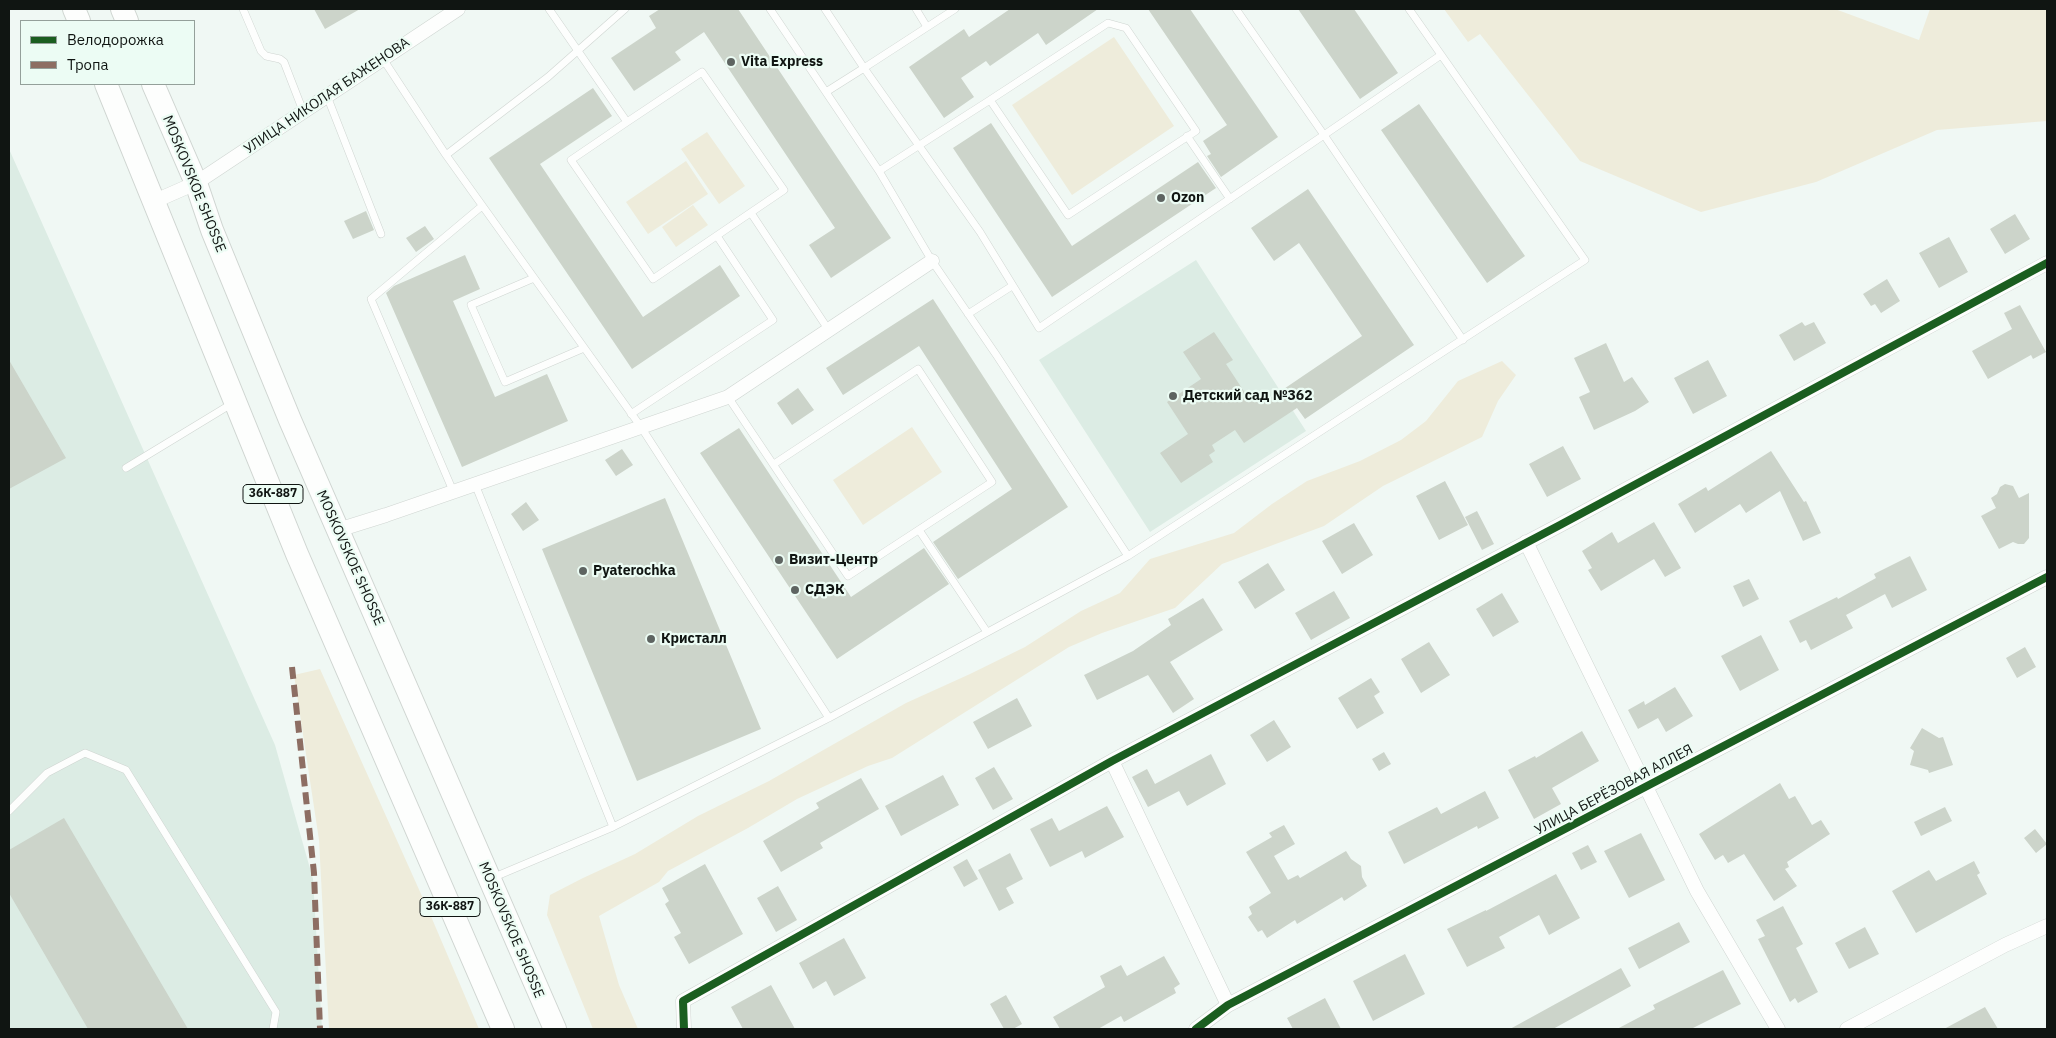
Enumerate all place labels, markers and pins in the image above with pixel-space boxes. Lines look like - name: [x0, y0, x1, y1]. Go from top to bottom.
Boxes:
- place label: Vita Express: [741, 54, 823, 70]
- marker: Vita Express: [725, 56, 737, 68]
- place label: Ozon: [1171, 190, 1204, 206]
- marker: Ozon: [1155, 192, 1167, 204]
- place label: Детский сад №362: [1183, 388, 1313, 404]
- marker: Детский сад №362: [1167, 390, 1179, 402]
- place label: Визит-Центр: [789, 552, 878, 568]
- marker: Визит-Центр: [773, 554, 785, 566]
- place label: Pyaterochka: [593, 563, 676, 579]
- marker: Pyaterochka: [577, 565, 589, 577]
- place label: СДЭК: [805, 582, 844, 598]
- marker: СДЭК: [789, 584, 801, 596]
- place label: Кристалл: [661, 631, 727, 647]
- marker: Кристалл: [645, 633, 657, 645]

